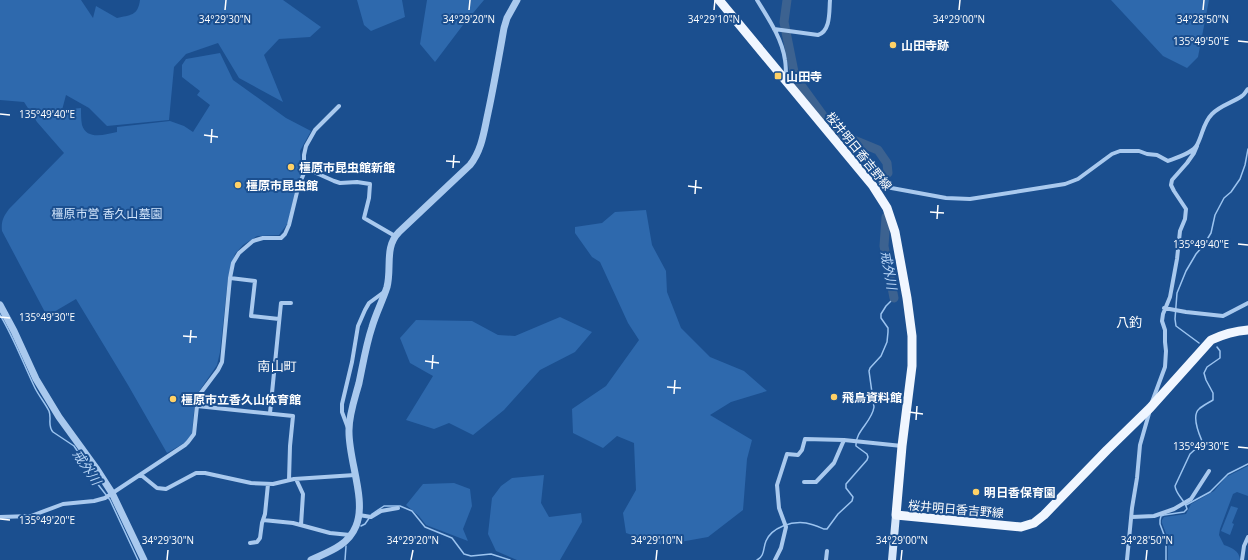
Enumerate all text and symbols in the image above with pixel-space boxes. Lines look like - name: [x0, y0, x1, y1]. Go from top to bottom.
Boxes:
- text: 34°29'30"N: [199, 12, 251, 26]
- text: 34°29'20"N: [443, 12, 495, 26]
- text: 34°29'10"N: [688, 12, 740, 26]
- text: 34°29'00"N: [933, 12, 985, 26]
- text: 34°28'50"N: [1177, 12, 1229, 26]
- text: 135°49'50"E: [1173, 34, 1229, 48]
- place label: 山田寺跡: [901, 37, 949, 54]
- marker: 山田寺跡: [888, 40, 898, 50]
- place label: 山田寺: [786, 68, 822, 85]
- marker: 山田寺: [773, 71, 783, 81]
- text: 135°49'40"E: [19, 107, 75, 121]
- street label: 桜井明日香吉野線: [822, 108, 896, 194]
- place label: 橿原市昆虫館新館: [299, 159, 395, 176]
- marker: 橿原市昆虫館新館: [286, 162, 296, 172]
- place label: 橿原市昆虫館: [246, 177, 318, 194]
- marker: 橿原市昆虫館: [233, 180, 243, 190]
- park label: 橿原市営 香久山墓園: [51, 205, 163, 222]
- text: 135°49'40"E: [1173, 237, 1229, 251]
- water label: 戒外川: [877, 249, 902, 293]
- text: 135°49'30"E: [19, 310, 75, 324]
- district label: 八釣: [1116, 313, 1142, 331]
- district label: 南山町: [257, 357, 297, 375]
- place label: 飛鳥資料館: [842, 389, 902, 406]
- place label: 橿原市立香久山体育館: [181, 391, 301, 408]
- marker: 飛鳥資料館: [829, 392, 839, 402]
- marker: 橿原市立香久山体育館: [168, 394, 178, 404]
- text: 135°49'30"E: [1173, 439, 1229, 453]
- water label: 戒外川: [69, 446, 106, 490]
- place label: 明日香保育園: [984, 484, 1056, 501]
- marker: 明日香保育園: [971, 487, 981, 497]
- street label: 桜井明日香吉野線: [907, 496, 1005, 522]
- text: 135°49'20"E: [19, 513, 75, 527]
- text: 34°29'30"N: [142, 533, 194, 547]
- text: 34°29'20"N: [387, 533, 439, 547]
- text: 34°29'10"N: [631, 533, 683, 547]
- text: 34°29'00"N: [876, 533, 928, 547]
- text: 34°28'50"N: [1121, 533, 1173, 547]

